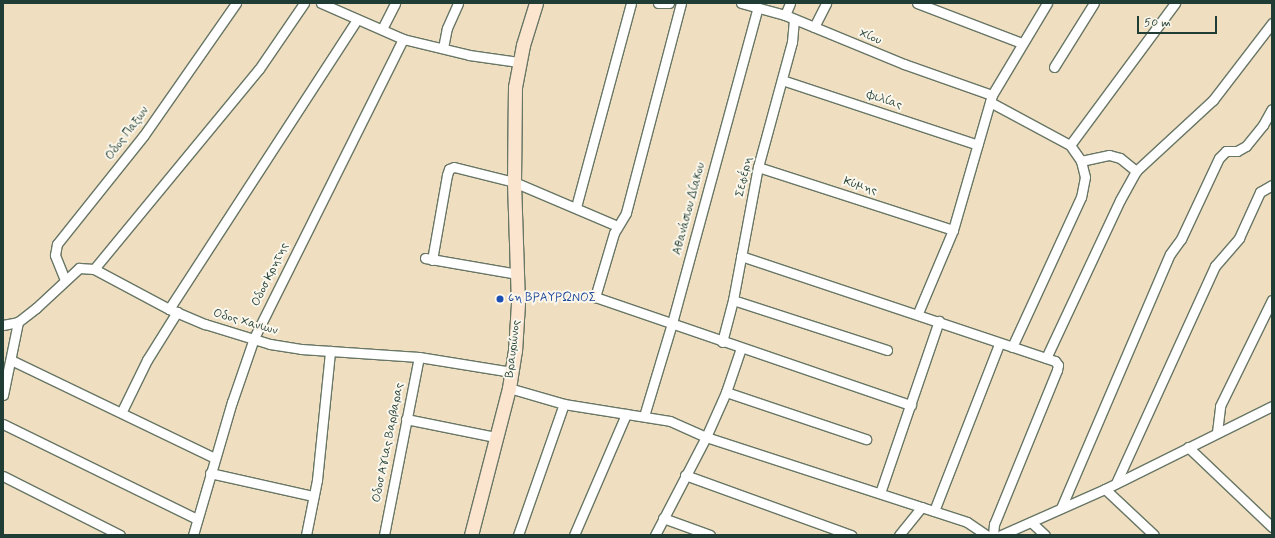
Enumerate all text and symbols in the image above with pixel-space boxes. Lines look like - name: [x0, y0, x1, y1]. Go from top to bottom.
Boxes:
- scale bar: [1139, 8, 1219, 34]
- text: 50 m: [1144, 15, 1171, 31]
- street label: Χίου: [857, 27, 883, 49]
- street label: Φιλίας: [864, 89, 904, 113]
- street label: Οδος Παξων: [103, 104, 153, 164]
- street label: Σεφέρη: [734, 156, 756, 198]
- street label: Αθανάσιου Δίακου: [671, 161, 709, 257]
- street label: Κύμης: [841, 175, 879, 199]
- street label: Οδοσ Κρητης: [249, 241, 293, 309]
- place label: 6η ΒΡΑΥΡΩΝΟΣ: [508, 292, 596, 306]
- marker: 6η ΒΡΑΥΡΩΝΟΣ: [495, 294, 505, 304]
- street label: Οδος Χανιων: [211, 307, 279, 339]
- street label: Βραυρώνος: [503, 319, 525, 379]
- street label: Οδοσ Αγιας Βαρβαρας: [370, 382, 408, 504]

